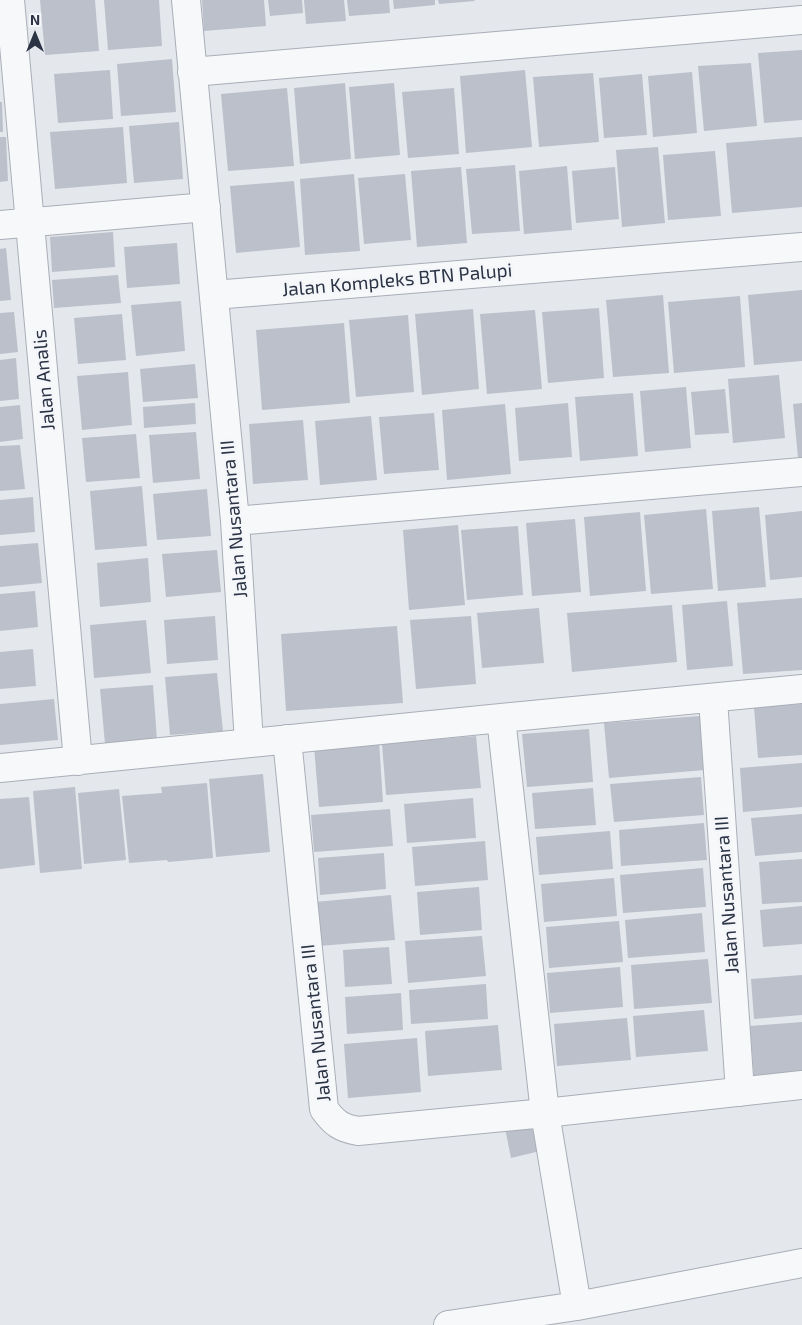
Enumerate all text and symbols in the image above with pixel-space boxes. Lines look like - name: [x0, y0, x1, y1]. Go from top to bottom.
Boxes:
- north arrow: [10, 10, 60, 60]
- text: N: [30, 11, 40, 28]
- street label: Jalan Kompleks BTN Palupi: [281, 259, 513, 301]
- street label: Jalan Analis: [28, 328, 60, 432]
- street label: Jalan Nusantara III: [216, 439, 252, 599]
- street label: Jalan Nusantara III: [710, 815, 744, 975]
- street label: Jalan Nusantara III: [296, 943, 336, 1103]

